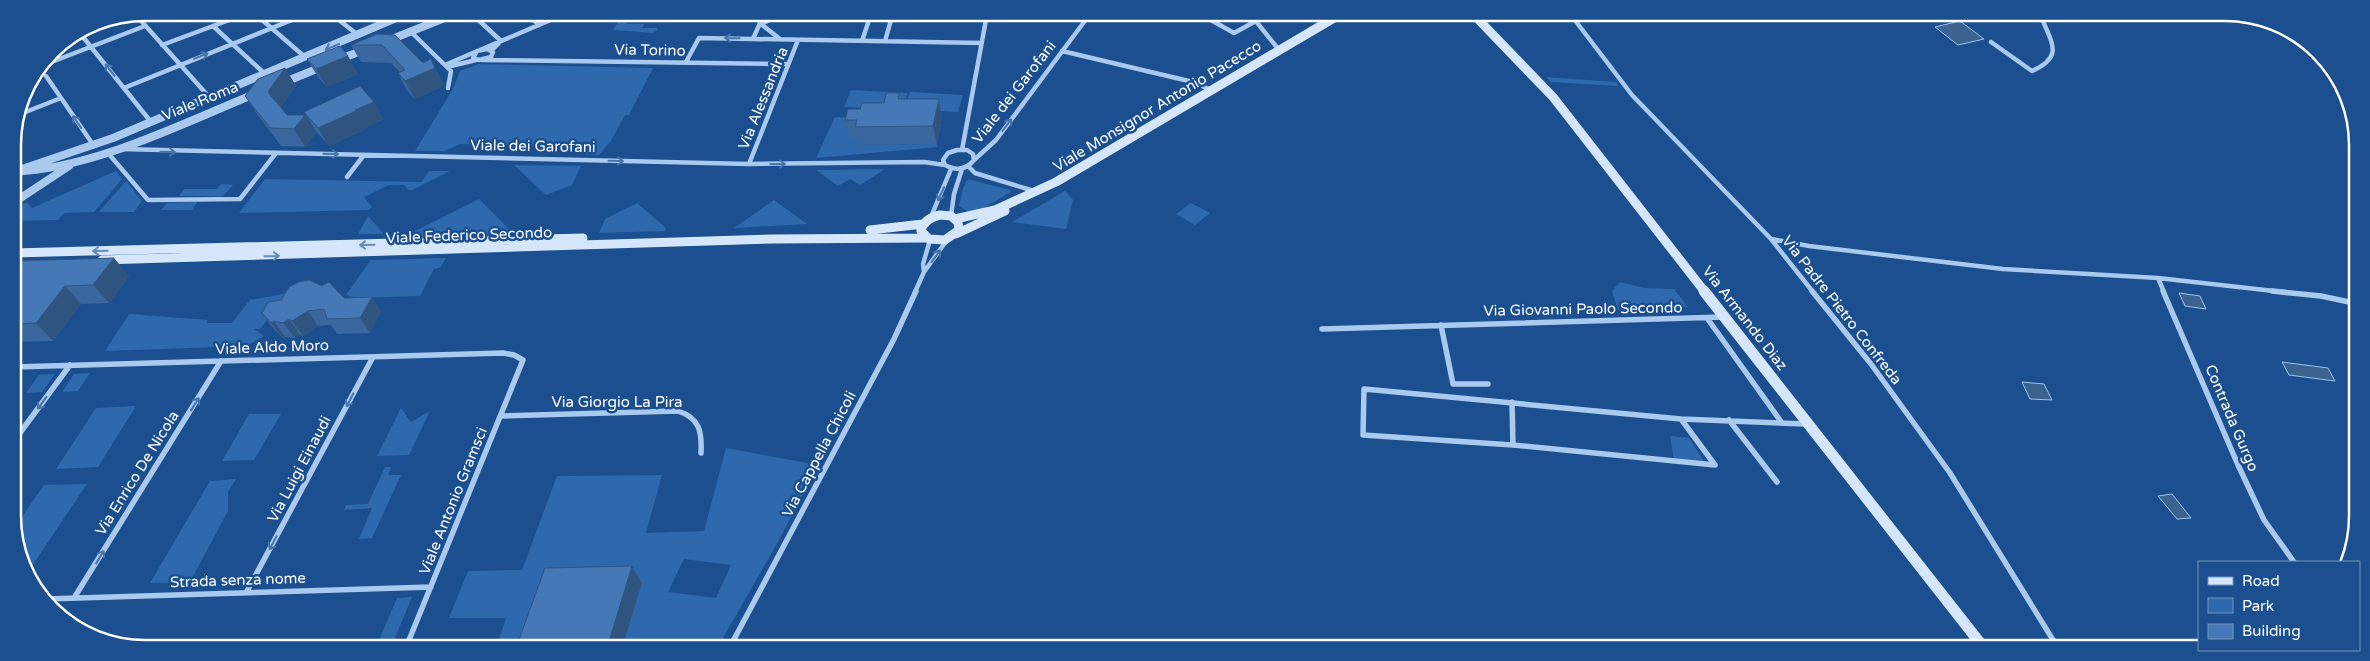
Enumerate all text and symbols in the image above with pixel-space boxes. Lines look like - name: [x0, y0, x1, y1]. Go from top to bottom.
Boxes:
- one-way arrow: [724, 34, 740, 43]
- street label: Viale dei Garofani: [968, 37, 1060, 147]
- street label: Viale Monsignor Antonio Pacecco: [1050, 37, 1264, 175]
- street label: Via Torino: [614, 40, 686, 60]
- one-way arrow: [325, 42, 340, 52]
- street label: Via Alessandria: [734, 44, 792, 152]
- one-way arrow: [194, 51, 209, 60]
- one-way arrow: [105, 63, 115, 77]
- street label: Viale Roma: [159, 78, 241, 124]
- one-way arrow: [72, 115, 82, 129]
- one-way arrow: [1002, 119, 1013, 132]
- street label: Viale dei Garofani: [470, 136, 596, 156]
- one-way arrow: [160, 147, 176, 157]
- one-way arrow: [323, 150, 339, 159]
- one-way arrow: [608, 156, 624, 166]
- one-way arrow: [770, 159, 786, 169]
- one-way arrow: [935, 186, 945, 201]
- street label: Viale Federico Secondo: [386, 223, 552, 247]
- street label: Via Padre Pietro Confreda: [1778, 232, 1906, 388]
- one-way arrow: [360, 240, 376, 250]
- one-way arrow: [92, 246, 108, 256]
- one-way arrow: [931, 250, 941, 264]
- one-way arrow: [264, 251, 280, 261]
- street label: Via Armando Diaz: [1699, 262, 1791, 374]
- street label: Via Giovanni Paolo Secondo: [1483, 298, 1683, 320]
- street label: Viale Aldo Moro: [215, 336, 329, 358]
- street label: Contrada Gurgo: [2201, 362, 2263, 474]
- street label: Via Cappella Chicoli: [778, 388, 860, 520]
- one-way arrow: [345, 392, 354, 407]
- street label: Via Giorgio La Pira: [551, 393, 683, 411]
- one-way arrow: [37, 396, 47, 410]
- one-way arrow: [190, 397, 200, 411]
- street label: Via Enrico De Nicola: [91, 407, 183, 539]
- street label: Via Luigi Einaudi: [263, 413, 335, 525]
- street label: Viale Antonio Gramsci: [415, 425, 491, 577]
- one-way arrow: [268, 536, 278, 551]
- one-way arrow: [95, 550, 105, 564]
- legend: [2198, 561, 2360, 651]
- street label: Strada senza nome: [170, 569, 306, 591]
- text: Road: [2242, 572, 2280, 590]
- text: Park: [2242, 597, 2274, 615]
- text: Building: [2242, 622, 2301, 640]

